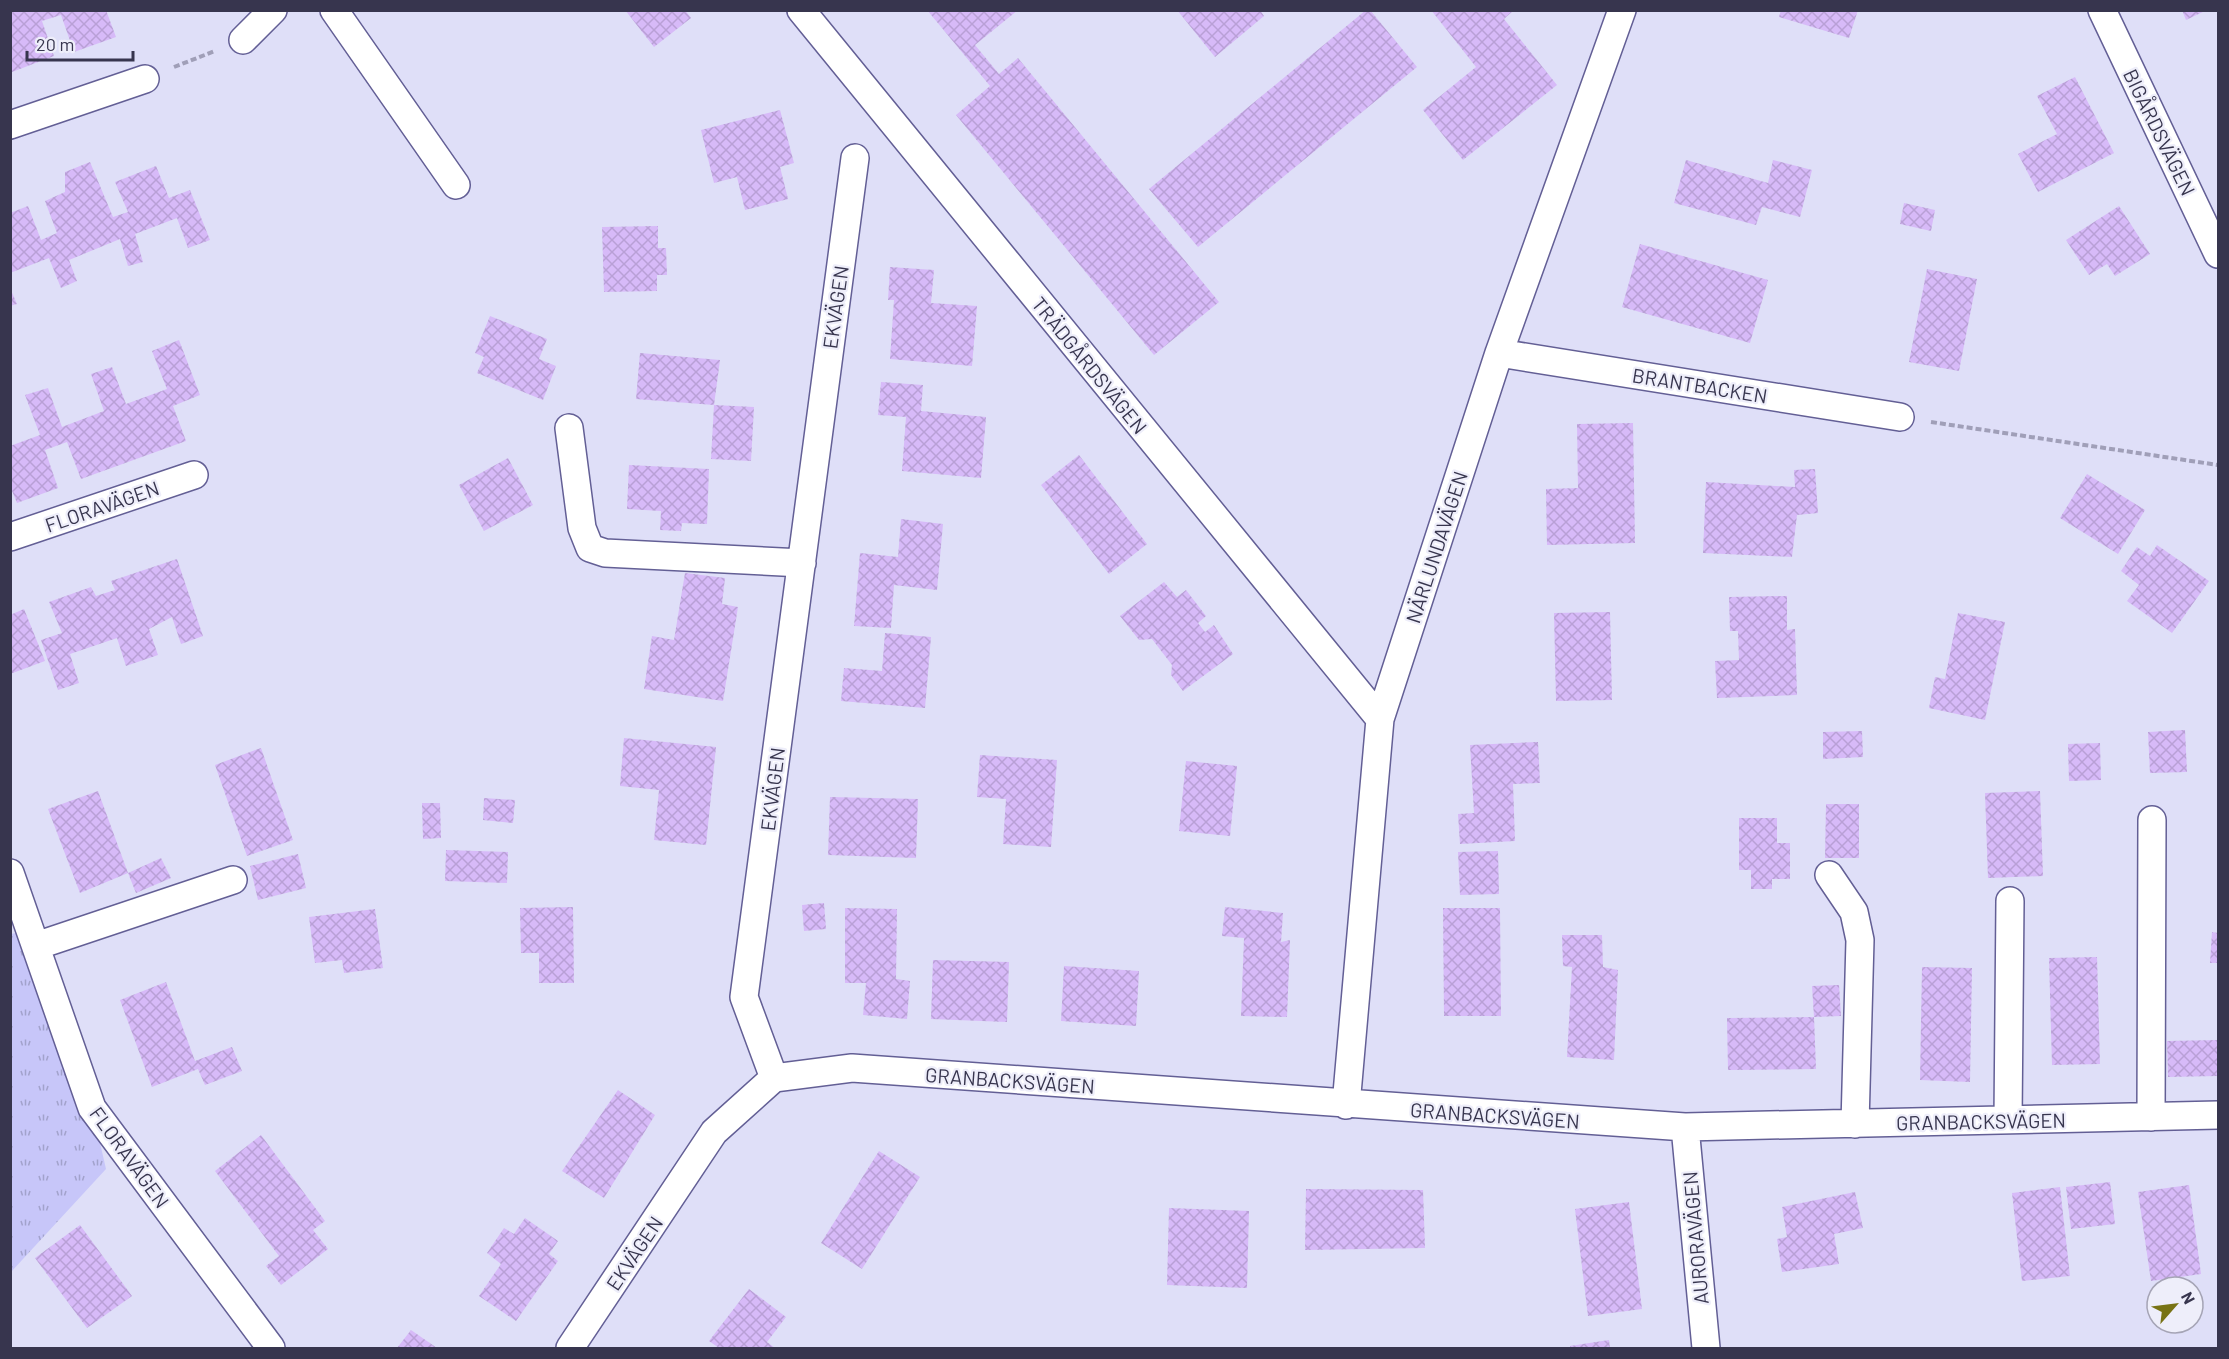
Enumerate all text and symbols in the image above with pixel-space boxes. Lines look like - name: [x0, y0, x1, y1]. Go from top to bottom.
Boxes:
- scale bar: [27, 24, 134, 62]
- text: 20 m: [36, 33, 74, 55]
- street label: BIGÅRDSVÄGEN: [2119, 65, 2201, 199]
- street label: EKVÄGEN: [817, 264, 853, 350]
- street label: TRÄDGÅRDSVÄGEN: [1027, 292, 1153, 438]
- street label: BRANTBACKEN: [1631, 362, 1769, 408]
- street label: NÄRLUNDAVÄGEN: [1400, 468, 1472, 626]
- street label: FLORAVÄGEN: [42, 475, 162, 537]
- street label: EKVÄGEN: [755, 746, 789, 832]
- street label: GRANBACKSVÄGEN: [924, 1062, 1096, 1098]
- street label: GRANBACKSVÄGEN: [1409, 1097, 1581, 1133]
- street label: FLORAVÄGEN: [85, 1102, 175, 1212]
- street label: GRANBACKSVÄGEN: [1896, 1108, 2066, 1134]
- street label: AURORAVÄGEN: [1677, 1170, 1713, 1306]
- street label: EKVÄGEN: [601, 1211, 667, 1295]
- north arrow: [2145, 1275, 2205, 1335]
- text: N: [2178, 1289, 2200, 1307]

